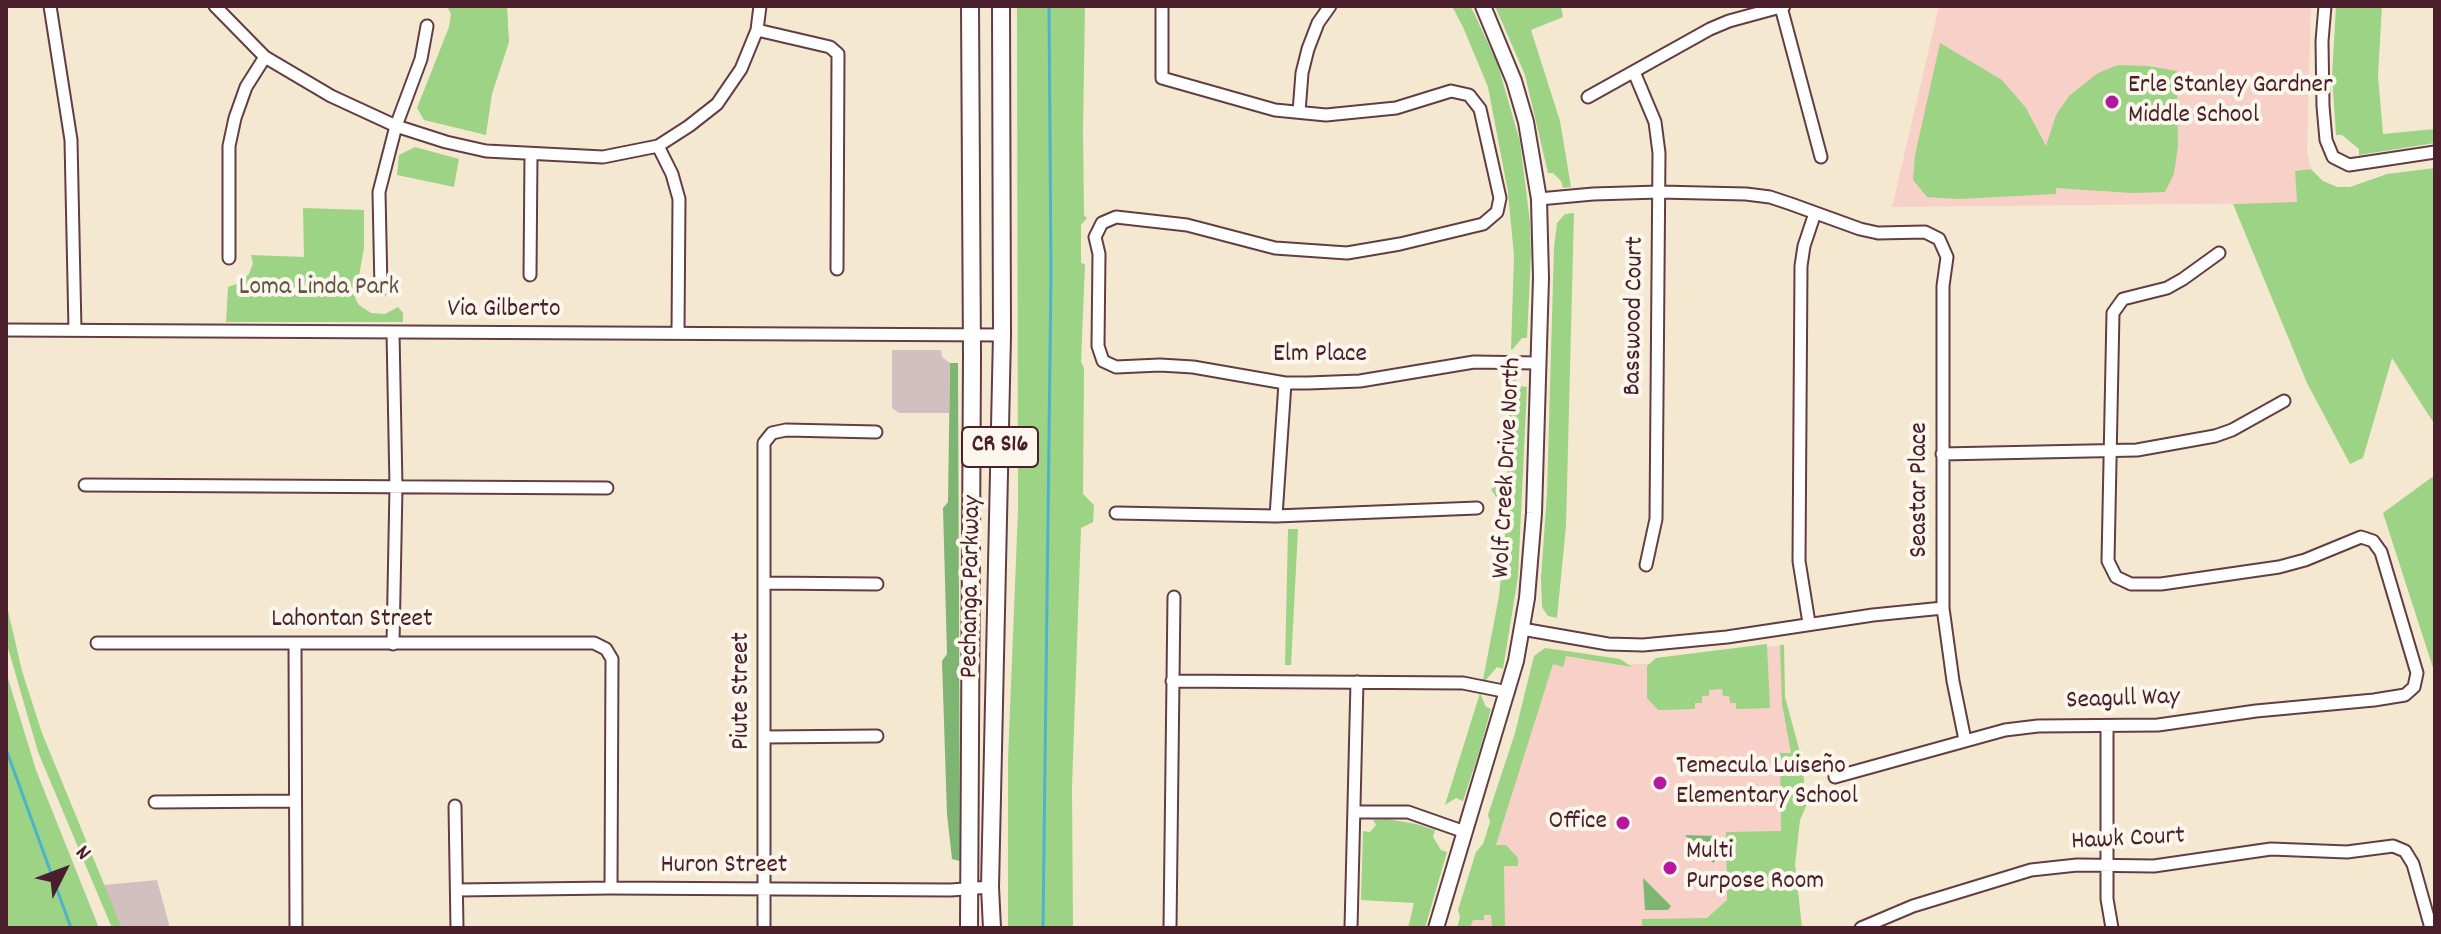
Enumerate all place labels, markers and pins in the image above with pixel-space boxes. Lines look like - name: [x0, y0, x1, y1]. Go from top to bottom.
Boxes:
- place label: Erle Stanley Gardner Middle School: [2128, 71, 2333, 132]
- marker: Erle Stanley Gardner Middle School: [2103, 93, 2121, 111]
- place label: Temecula Luiseño Elementary School: [1676, 752, 1858, 814]
- marker: Temecula Luiseño Elementary School: [1651, 774, 1669, 792]
- place label: Office: [1549, 807, 1607, 839]
- marker: Office: [1614, 814, 1632, 832]
- place label: Multi Purpose Room: [1686, 837, 1824, 898]
- marker: Multi Purpose Room: [1661, 859, 1679, 877]

